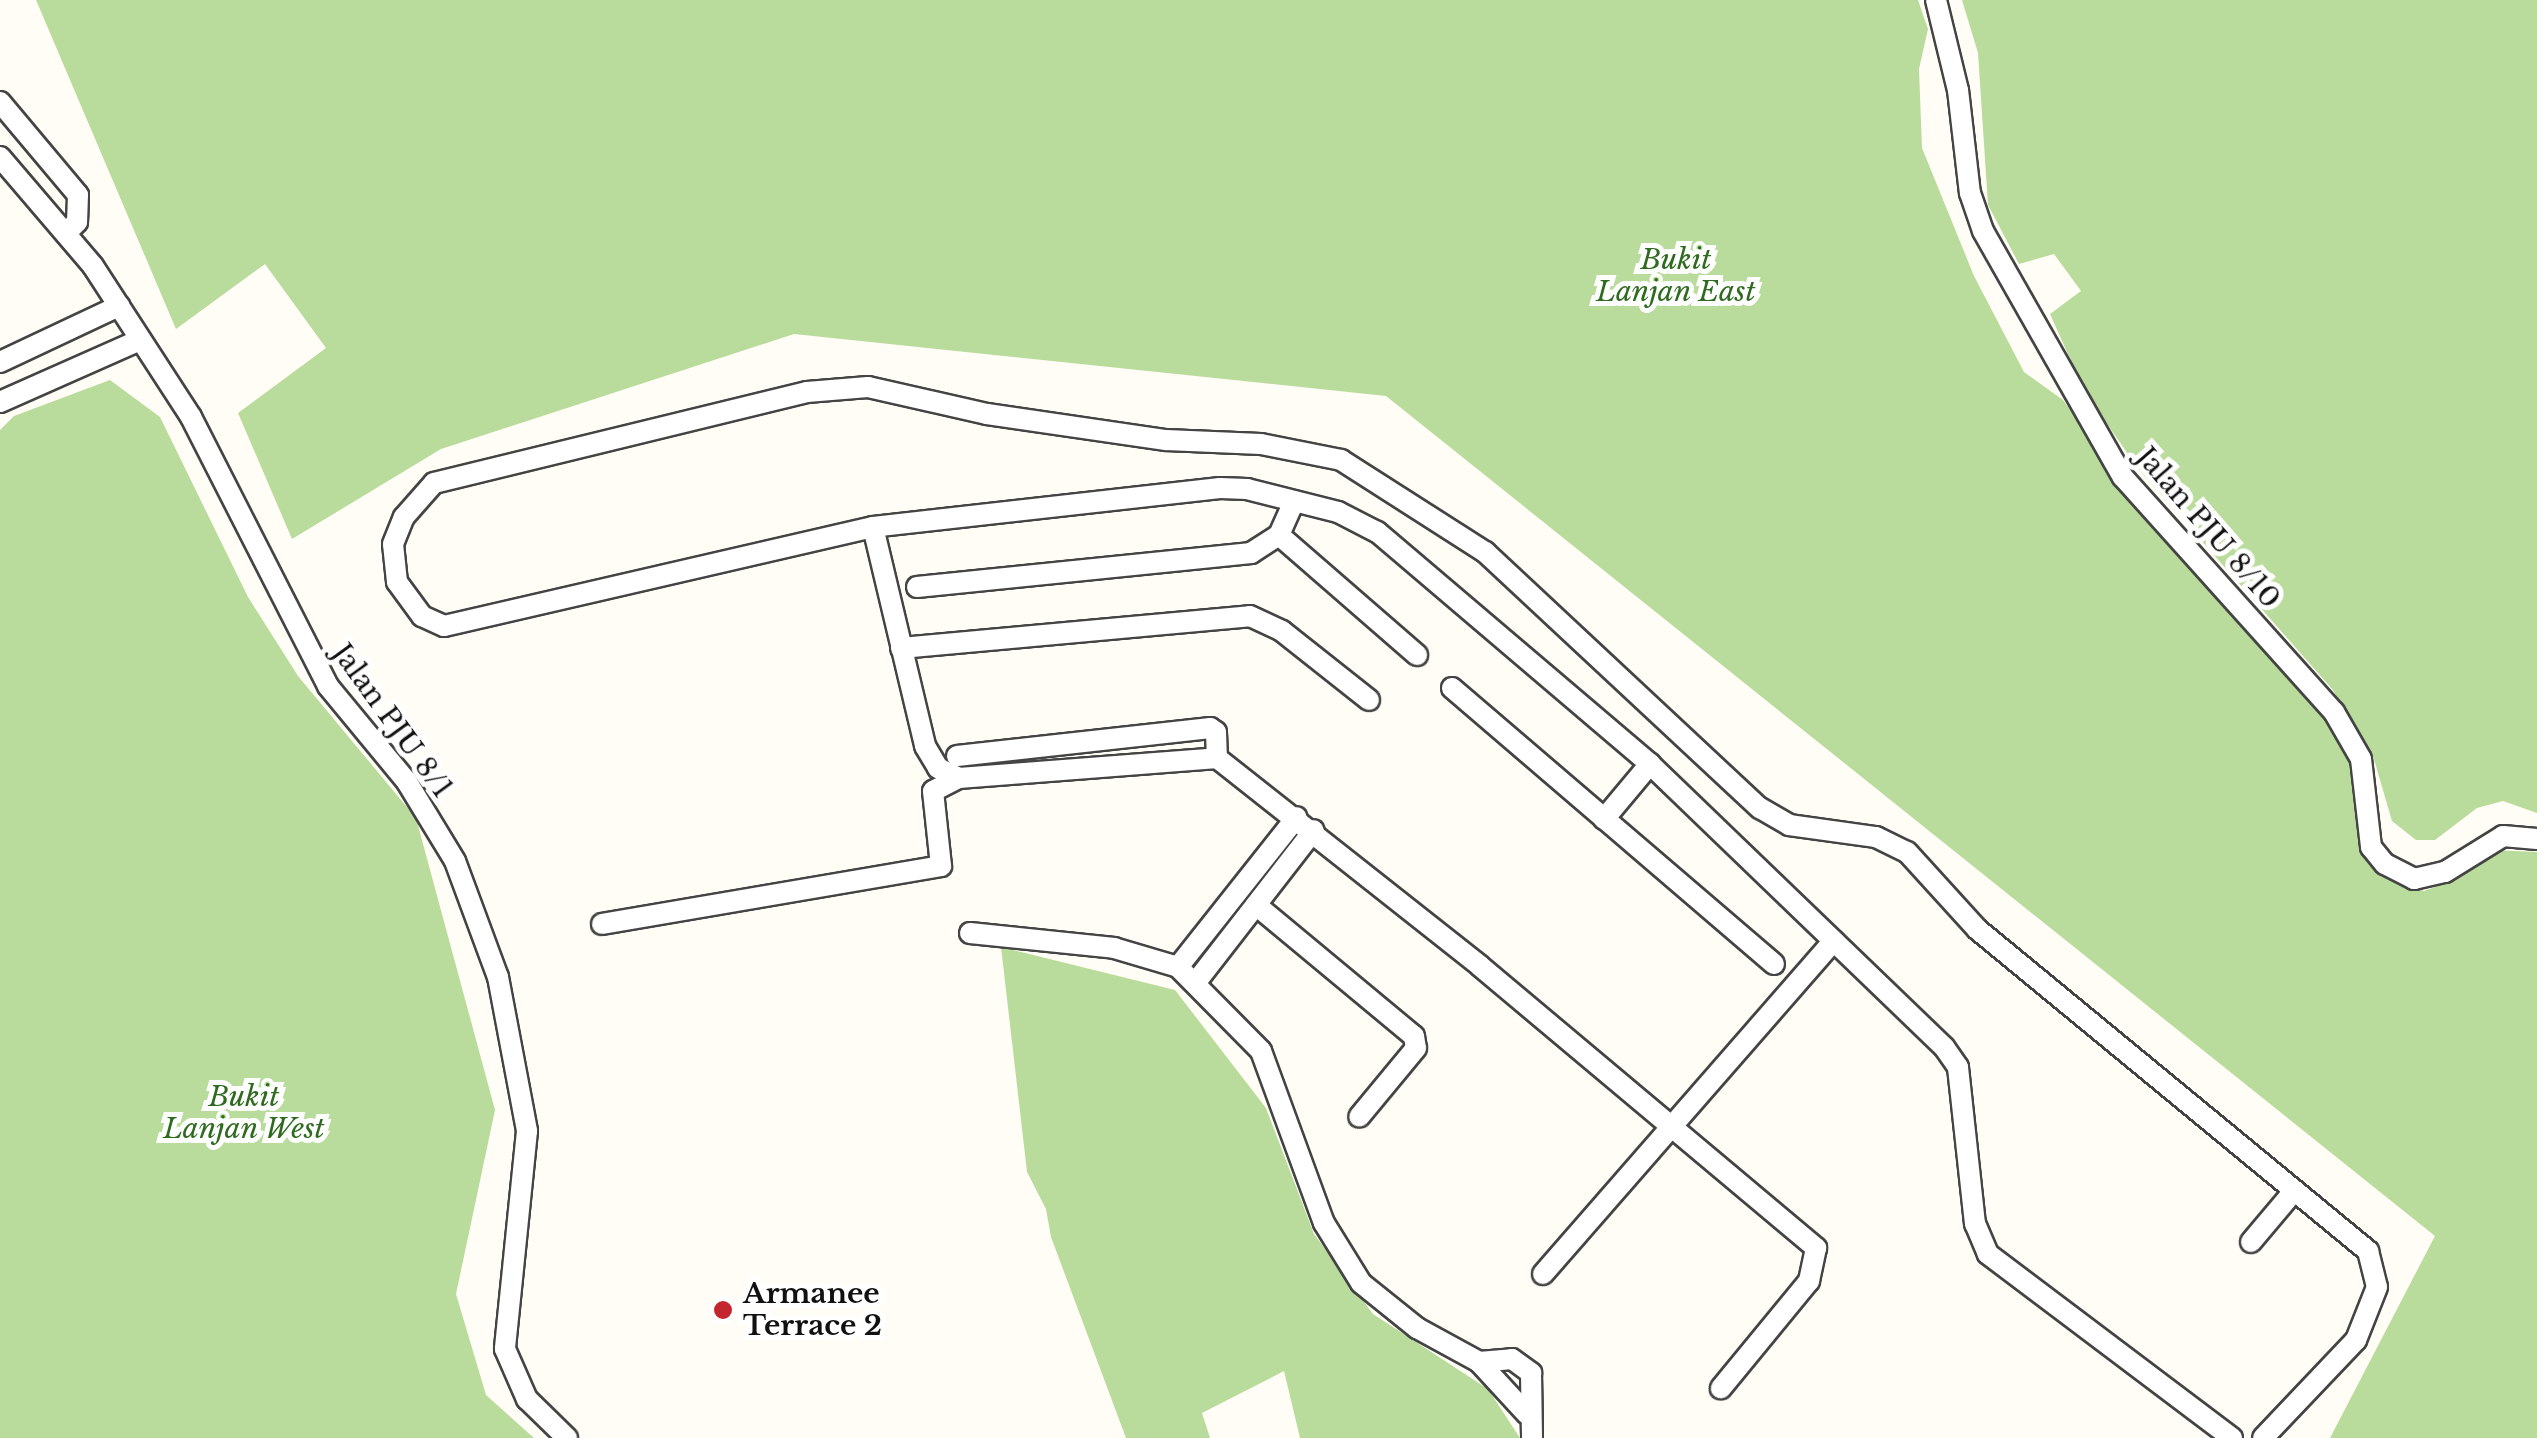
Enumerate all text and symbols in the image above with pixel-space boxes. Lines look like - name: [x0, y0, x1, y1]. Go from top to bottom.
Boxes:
- park label: Bukit Lanjan East: [1596, 243, 1756, 309]
- street label: Jalan PJU 8/10: [2129, 441, 2287, 615]
- street label: Jalan PJU 8/1: [325, 637, 459, 805]
- park label: Bukit Lanjan West: [163, 1080, 325, 1146]
- place label: Armanee Terrace 2: [743, 1277, 882, 1343]
- marker: Armanee Terrace 2: [712, 1299, 734, 1321]

